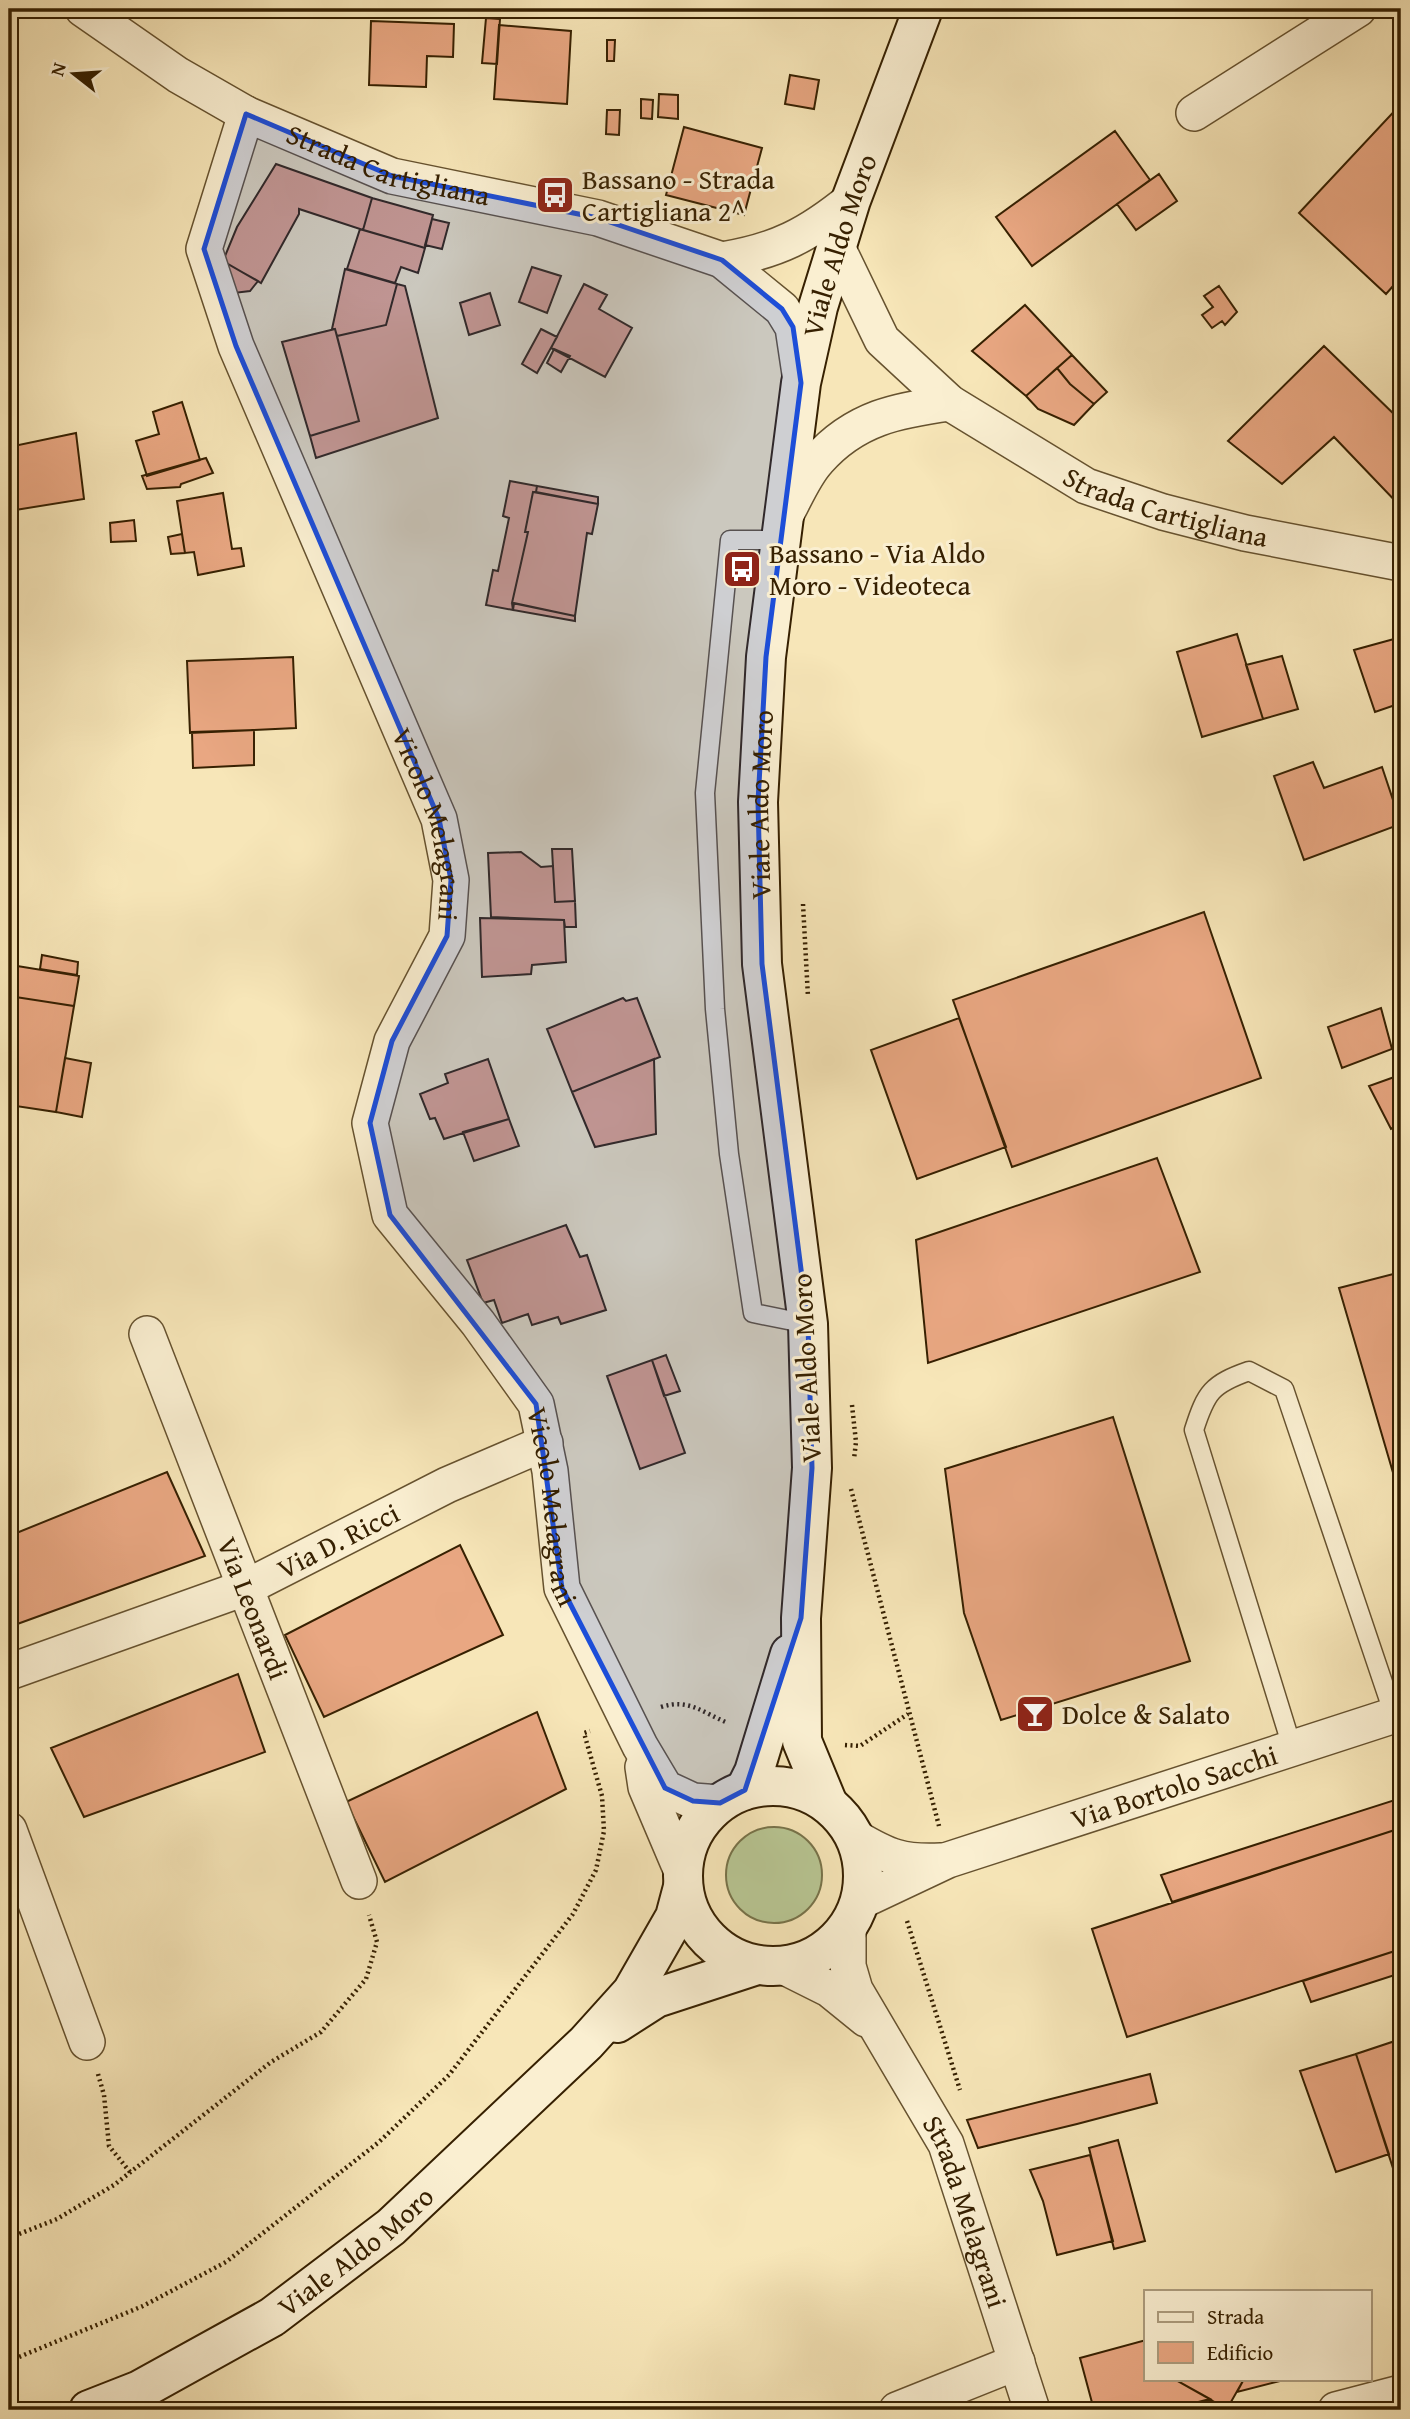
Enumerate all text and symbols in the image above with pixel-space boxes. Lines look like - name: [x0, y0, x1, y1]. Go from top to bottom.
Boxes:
- north arrow: [38, 38, 108, 108]
- text: N: [42, 59, 73, 79]
- street label: Strada Cartigliana: [280, 113, 494, 216]
- street label: Viale Aldo Moro: [791, 148, 887, 340]
- place label: Bassano - Strada Cartigliana 2^: [582, 158, 776, 231]
- bus stop icon: Bassano - Strada Cartigliana 2^: [534, 174, 576, 216]
- street label: Strada Cartigliana: [1056, 456, 1272, 557]
- place label: Bassano - Via Aldo Moro - Videoteca: [769, 532, 985, 605]
- bus stop icon: Bassano - Via Aldo Moro - Videoteca: [721, 548, 763, 590]
- street label: Viale Aldo Moro: [737, 709, 783, 900]
- street label: Vicolo Melagrani: [382, 721, 473, 922]
- street label: Viale Aldo Moro: [780, 1272, 831, 1464]
- street label: Vicolo Melagrani: [517, 1403, 589, 1613]
- street label: Via D. Ricci: [270, 1492, 406, 1588]
- street label: Via Leonardi: [208, 1531, 300, 1685]
- bar icon: Dolce & Salato: [1014, 1693, 1056, 1735]
- place label: Dolce & Salato: [1062, 1693, 1230, 1734]
- street label: Via Bortolo Sacchi: [1065, 1734, 1282, 1839]
- street label: Strada Melagrani: [913, 2107, 1019, 2313]
- street label: Viale Aldo Moro: [269, 2176, 443, 2326]
- legend: [1144, 2290, 1372, 2380]
- text: Strada: [1207, 2301, 1264, 2332]
- text: Edificio: [1207, 2337, 1273, 2368]

